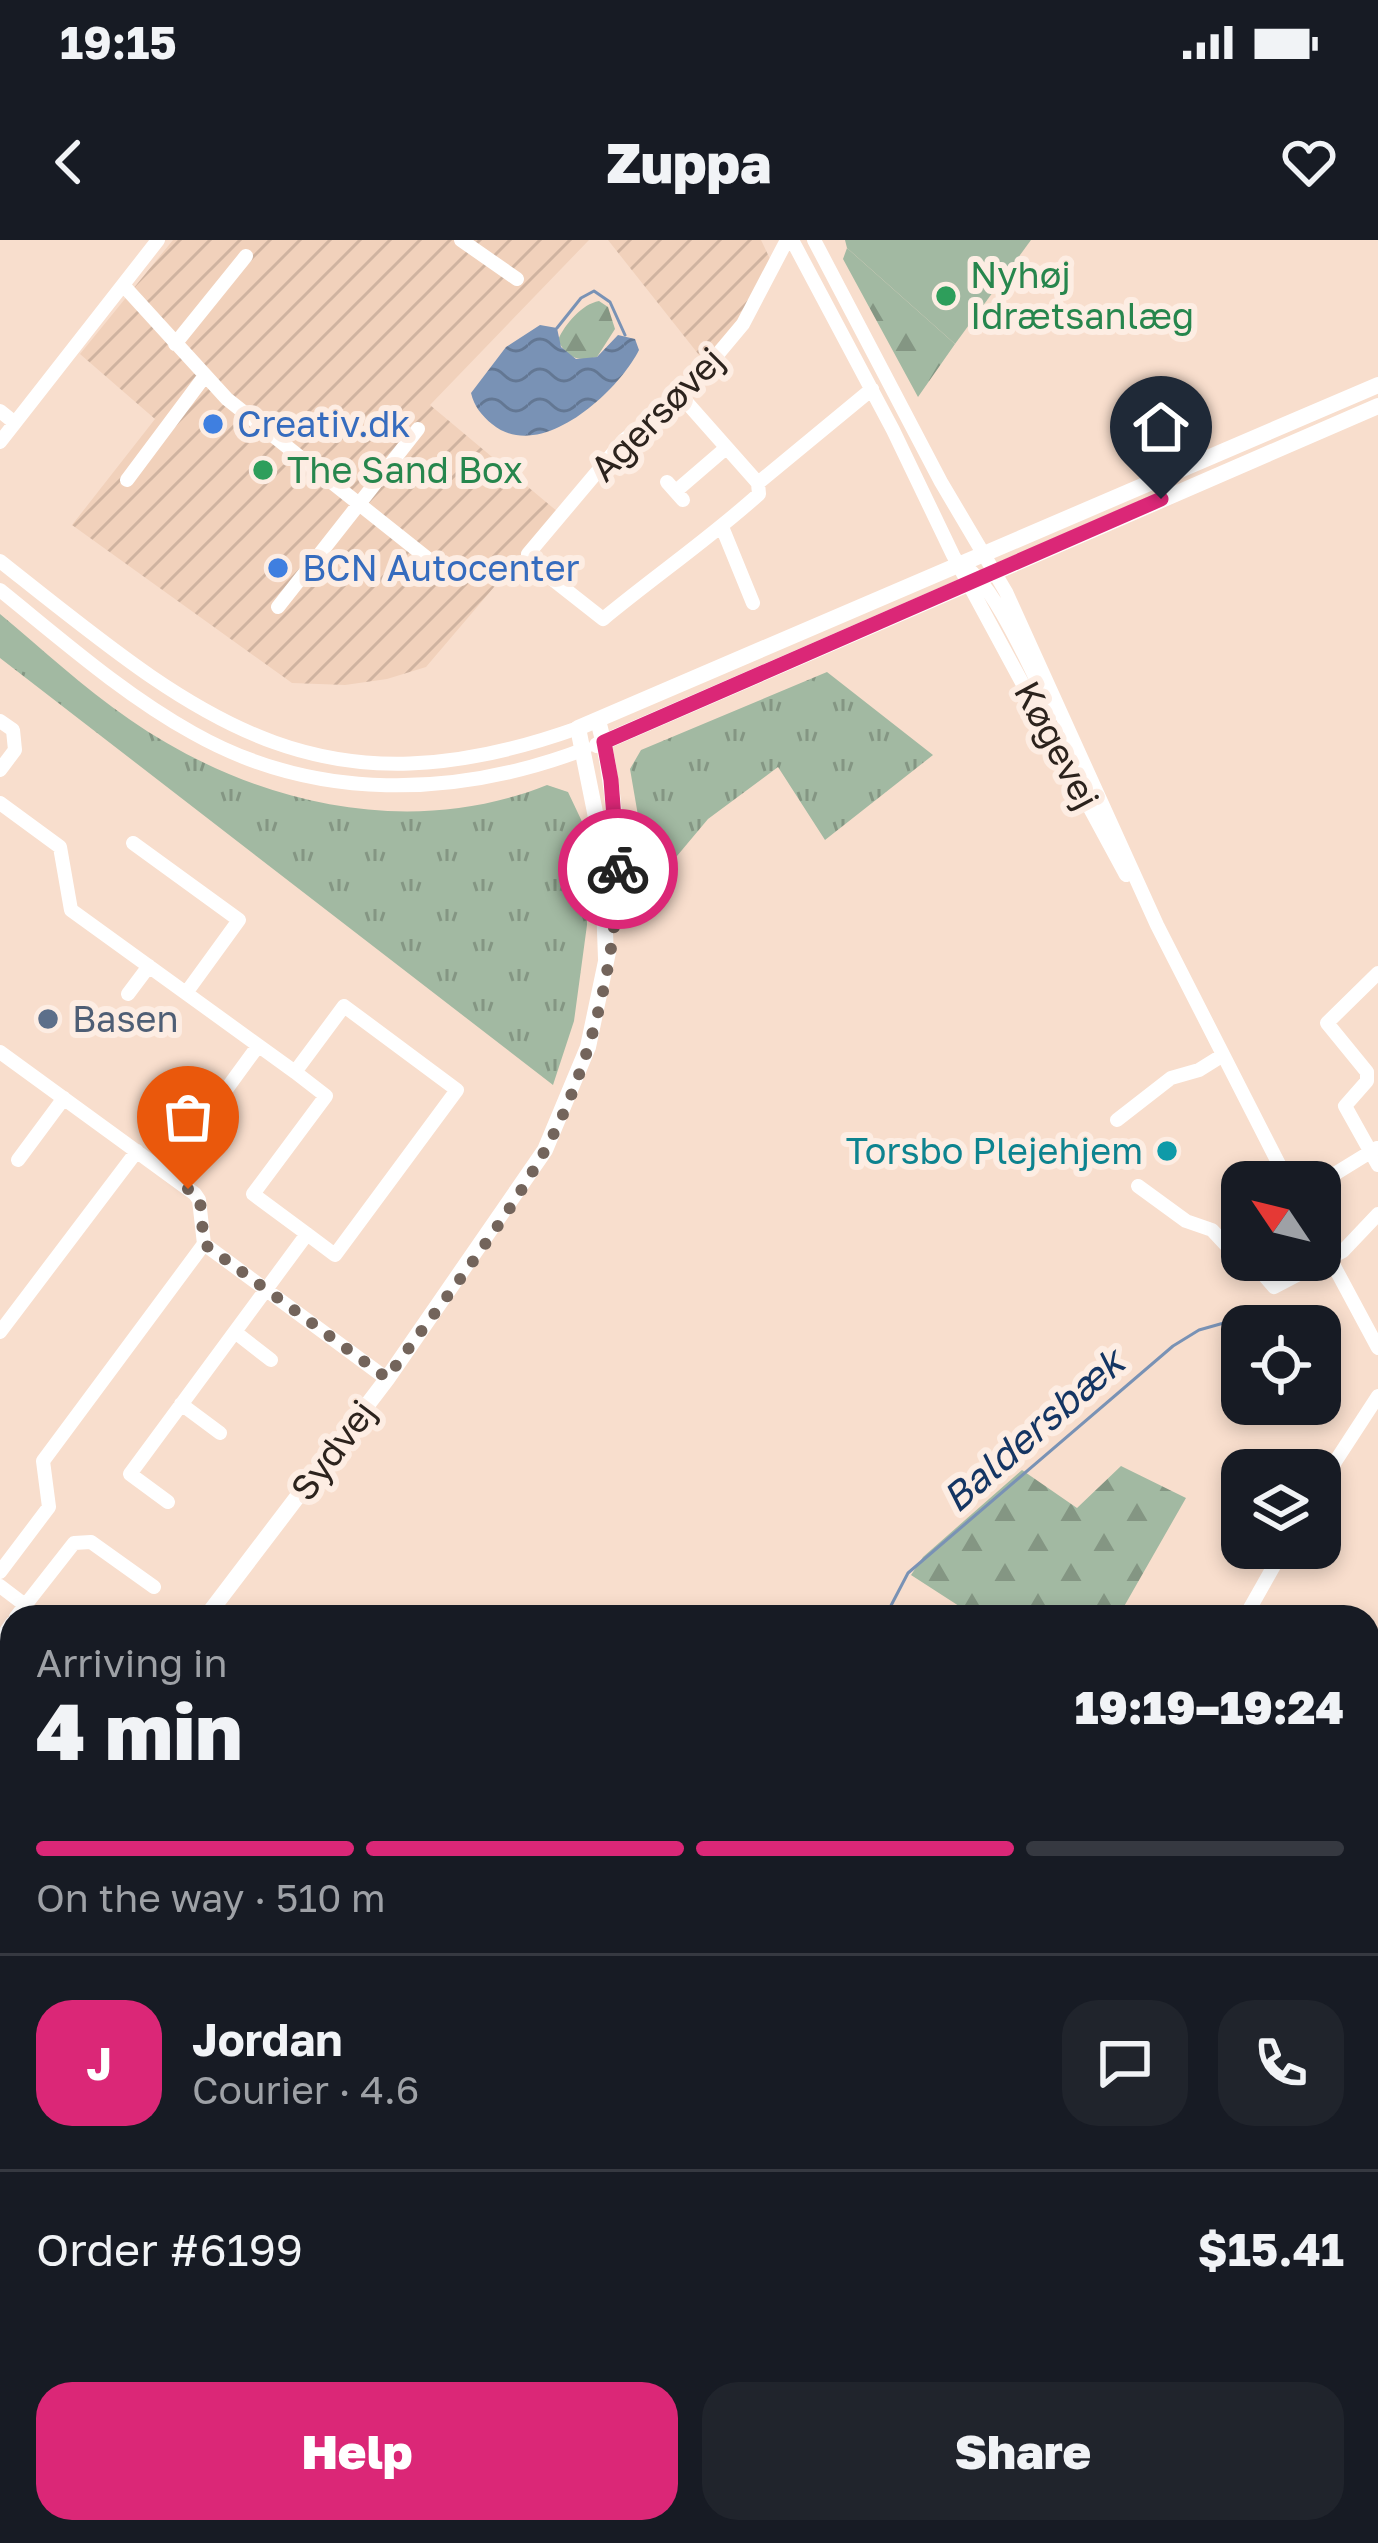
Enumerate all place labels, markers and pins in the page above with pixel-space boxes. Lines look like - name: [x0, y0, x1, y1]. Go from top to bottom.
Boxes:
- place label: Nyhøj Idrætsanlæg: [970, 253, 1194, 337]
- marker: Nyhøj Idrætsanlæg: [933, 283, 959, 309]
- pin: [1110, 376, 1212, 499]
- place label: Creativ.dk: [237, 402, 411, 445]
- marker: Creativ.dk: [200, 411, 226, 437]
- place label: The Sand Box: [287, 448, 523, 491]
- marker: The Sand Box: [250, 457, 276, 483]
- place label: BCN Autocenter: [302, 546, 580, 589]
- marker: BCN Autocenter: [265, 555, 291, 581]
- place label: Basen: [72, 997, 179, 1040]
- marker: Basen: [35, 1006, 61, 1032]
- pin: [137, 1066, 239, 1189]
- place label: Torsbo Plejehjem: [846, 1129, 1143, 1172]
- marker: Torsbo Plejehjem: [1154, 1138, 1180, 1164]

